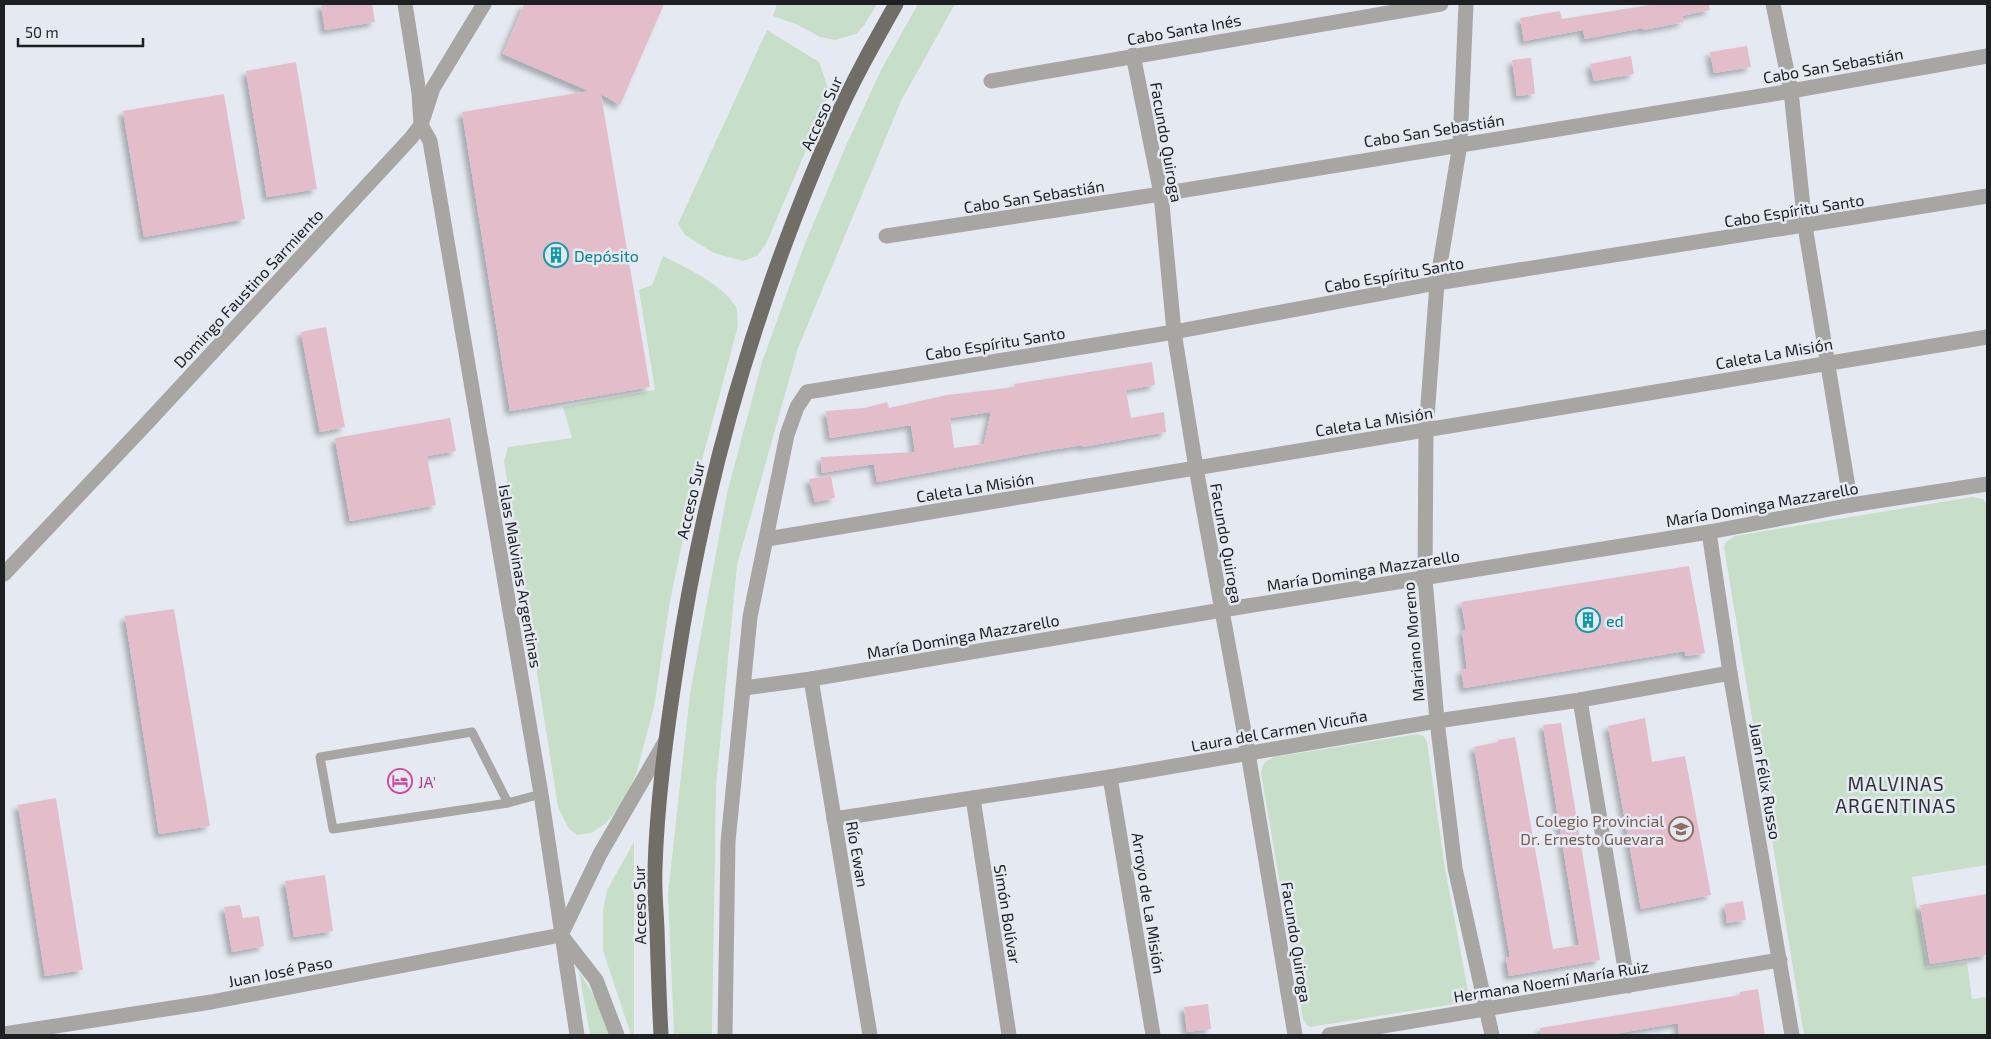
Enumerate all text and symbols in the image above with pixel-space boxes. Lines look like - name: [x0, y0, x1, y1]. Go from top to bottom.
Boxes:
- street label: Cabo Santa Inés: [1126, 10, 1242, 48]
- scale bar: [18, 15, 142, 47]
- text: 50 m: [25, 23, 59, 41]
- street label: Cabo San Sebastián: [1761, 43, 1905, 87]
- street label: Acceso Sur: [796, 72, 846, 153]
- street label: Facundo Quiroga: [1146, 80, 1187, 204]
- street label: Cabo San Sebastián: [1362, 110, 1506, 150]
- street label: Cabo San Sebastián: [962, 176, 1106, 216]
- street label: Cabo Espíritu Santo: [1723, 190, 1865, 230]
- street label: Domingo Faustino Sarmiento: [169, 205, 327, 371]
- building icon: Depósito: [543, 242, 569, 268]
- place label: Depósito: [574, 246, 639, 265]
- street label: Cabo Espíritu Santo: [1323, 252, 1465, 296]
- street label: Cabo Espíritu Santo: [924, 323, 1066, 363]
- street label: Caleta La Misión: [1714, 333, 1834, 373]
- street label: Caleta La Misión: [1314, 402, 1434, 440]
- street label: Acceso Sur: [672, 459, 708, 541]
- street label: Caleta La Misión: [915, 468, 1035, 506]
- street label: María Dominga Mazzarello: [1664, 478, 1860, 530]
- street label: Facundo Quiroga: [1206, 481, 1247, 605]
- street label: Islas Malvinas Argentinas: [496, 483, 546, 669]
- street label: María Dominga Mazzarello: [1265, 545, 1461, 595]
- street label: Mariano Moreno: [1398, 581, 1428, 703]
- building icon: ed: [1575, 607, 1601, 633]
- street label: María Dominga Mazzarello: [865, 610, 1061, 662]
- place label: ed: [1606, 611, 1624, 630]
- street label: Laura del Carmen Vicuña: [1189, 705, 1369, 755]
- street label: Juan Félix Russo: [1746, 721, 1786, 841]
- hotel icon: JA': [387, 768, 413, 794]
- place label: JA': [418, 772, 436, 791]
- district label: MALVINAS ARGENTINAS: [1835, 772, 1957, 817]
- place label: Colegio Provincial Dr. Ernesto Guevara: [1520, 811, 1664, 848]
- school or university icon: Colegio Provincial Dr. Ernesto Guevara: [1668, 816, 1694, 842]
- street label: Río Ewan: [843, 819, 873, 889]
- street label: Arroyo de La Misión: [1128, 831, 1170, 975]
- street label: Simón Bolívar: [991, 863, 1025, 966]
- street label: Acceso Sur: [629, 865, 649, 945]
- street label: Facundo Quiroga: [1277, 880, 1316, 1004]
- street label: Juan José Paso: [226, 952, 334, 990]
- street label: Hermana Noemí María Ruiz: [1452, 956, 1650, 1006]

